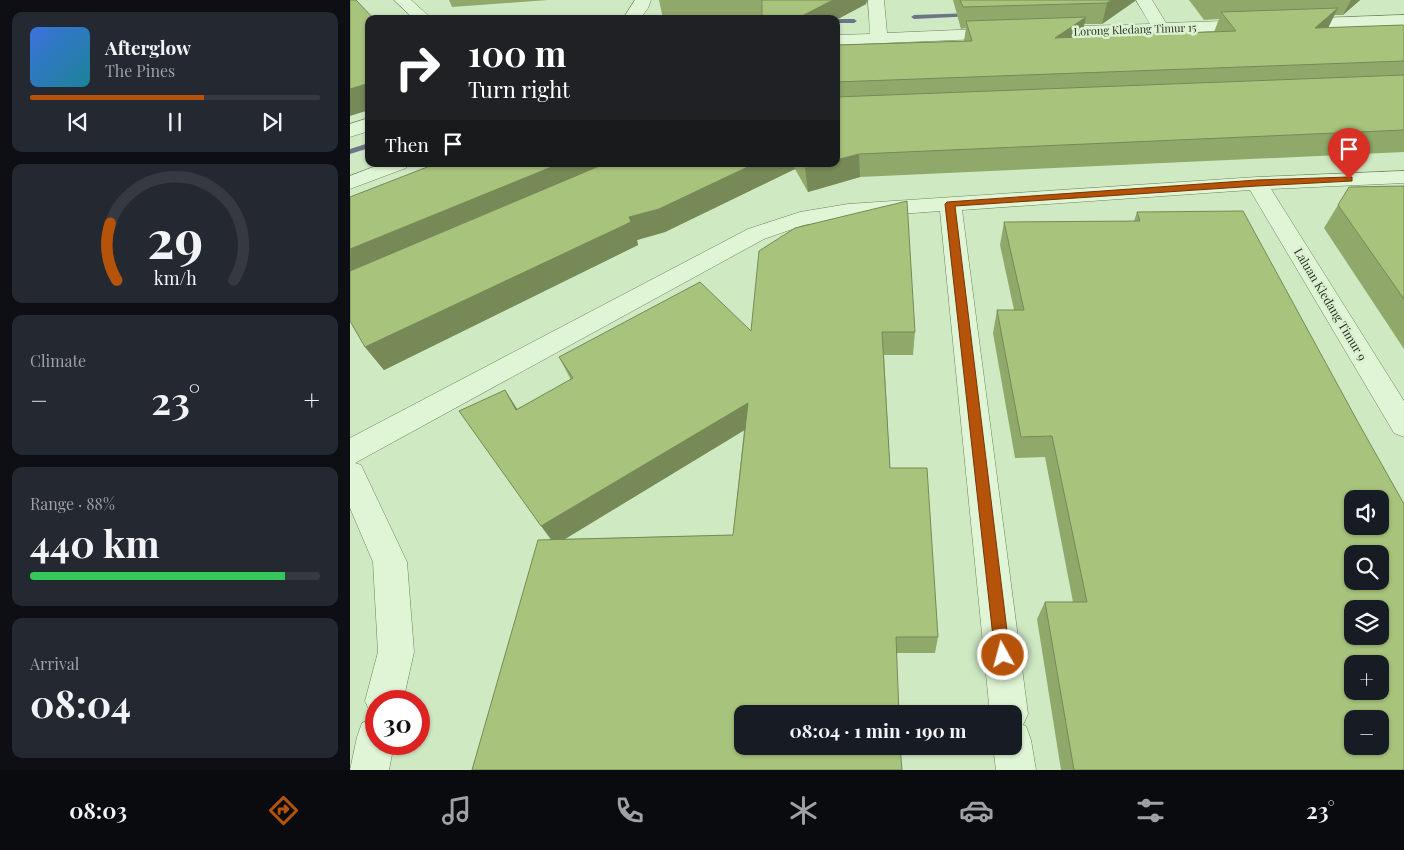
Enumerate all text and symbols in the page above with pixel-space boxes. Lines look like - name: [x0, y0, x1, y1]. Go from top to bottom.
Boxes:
- street label: Lorong Kledang Timur 15: [1073, 19, 1197, 39]
- text: 100 m: [468, 29, 566, 76]
- text: Afterglow: [105, 34, 191, 60]
- icon: right: [385, 35, 450, 100]
- text: The Pines: [105, 60, 175, 81]
- text: Turn right: [468, 74, 570, 104]
- icon: previous: [64, 108, 92, 136]
- icon: pause: [161, 108, 189, 136]
- icon: next: [258, 108, 286, 136]
- pin: [1328, 128, 1370, 179]
- icon: arrive: [439, 130, 467, 158]
- text: Then: [385, 131, 429, 157]
- icon: arrive: [1335, 135, 1363, 163]
- text: 29: [147, 203, 203, 272]
- street label: Laluan Kledang Timur 9: [1291, 245, 1371, 363]
- text: km/h: [154, 266, 197, 289]
- text: Climate: [30, 350, 86, 371]
- text: 23°: [151, 374, 200, 425]
- text: −: [30, 381, 48, 418]
- text: +: [304, 381, 320, 418]
- map controls: [1344, 490, 1389, 755]
- button: sound: [1344, 490, 1389, 535]
- text: Range · 88%: [30, 493, 115, 514]
- text: 440 km: [30, 517, 160, 568]
- button: search: [1344, 545, 1389, 590]
- button: layers: [1344, 600, 1389, 645]
- position arrow: [976, 628, 1028, 680]
- text: Arrival: [30, 653, 79, 674]
- button: +: [1344, 655, 1389, 700]
- text: 08:04: [30, 677, 131, 728]
- speed limit sign: 30: [365, 690, 430, 755]
- button: −: [1344, 710, 1389, 755]
- text: 08:04 · 1 min · 190 m: [790, 717, 966, 743]
- icon: directions: [266, 793, 301, 828]
- icon: music: [439, 793, 474, 828]
- icon: phone: [612, 793, 647, 828]
- icon: climate: [786, 793, 821, 828]
- icon: car: [959, 793, 994, 828]
- icon: filters: [1133, 793, 1168, 828]
- text: 08:03: [69, 795, 127, 825]
- text: 23°: [1306, 795, 1335, 825]

